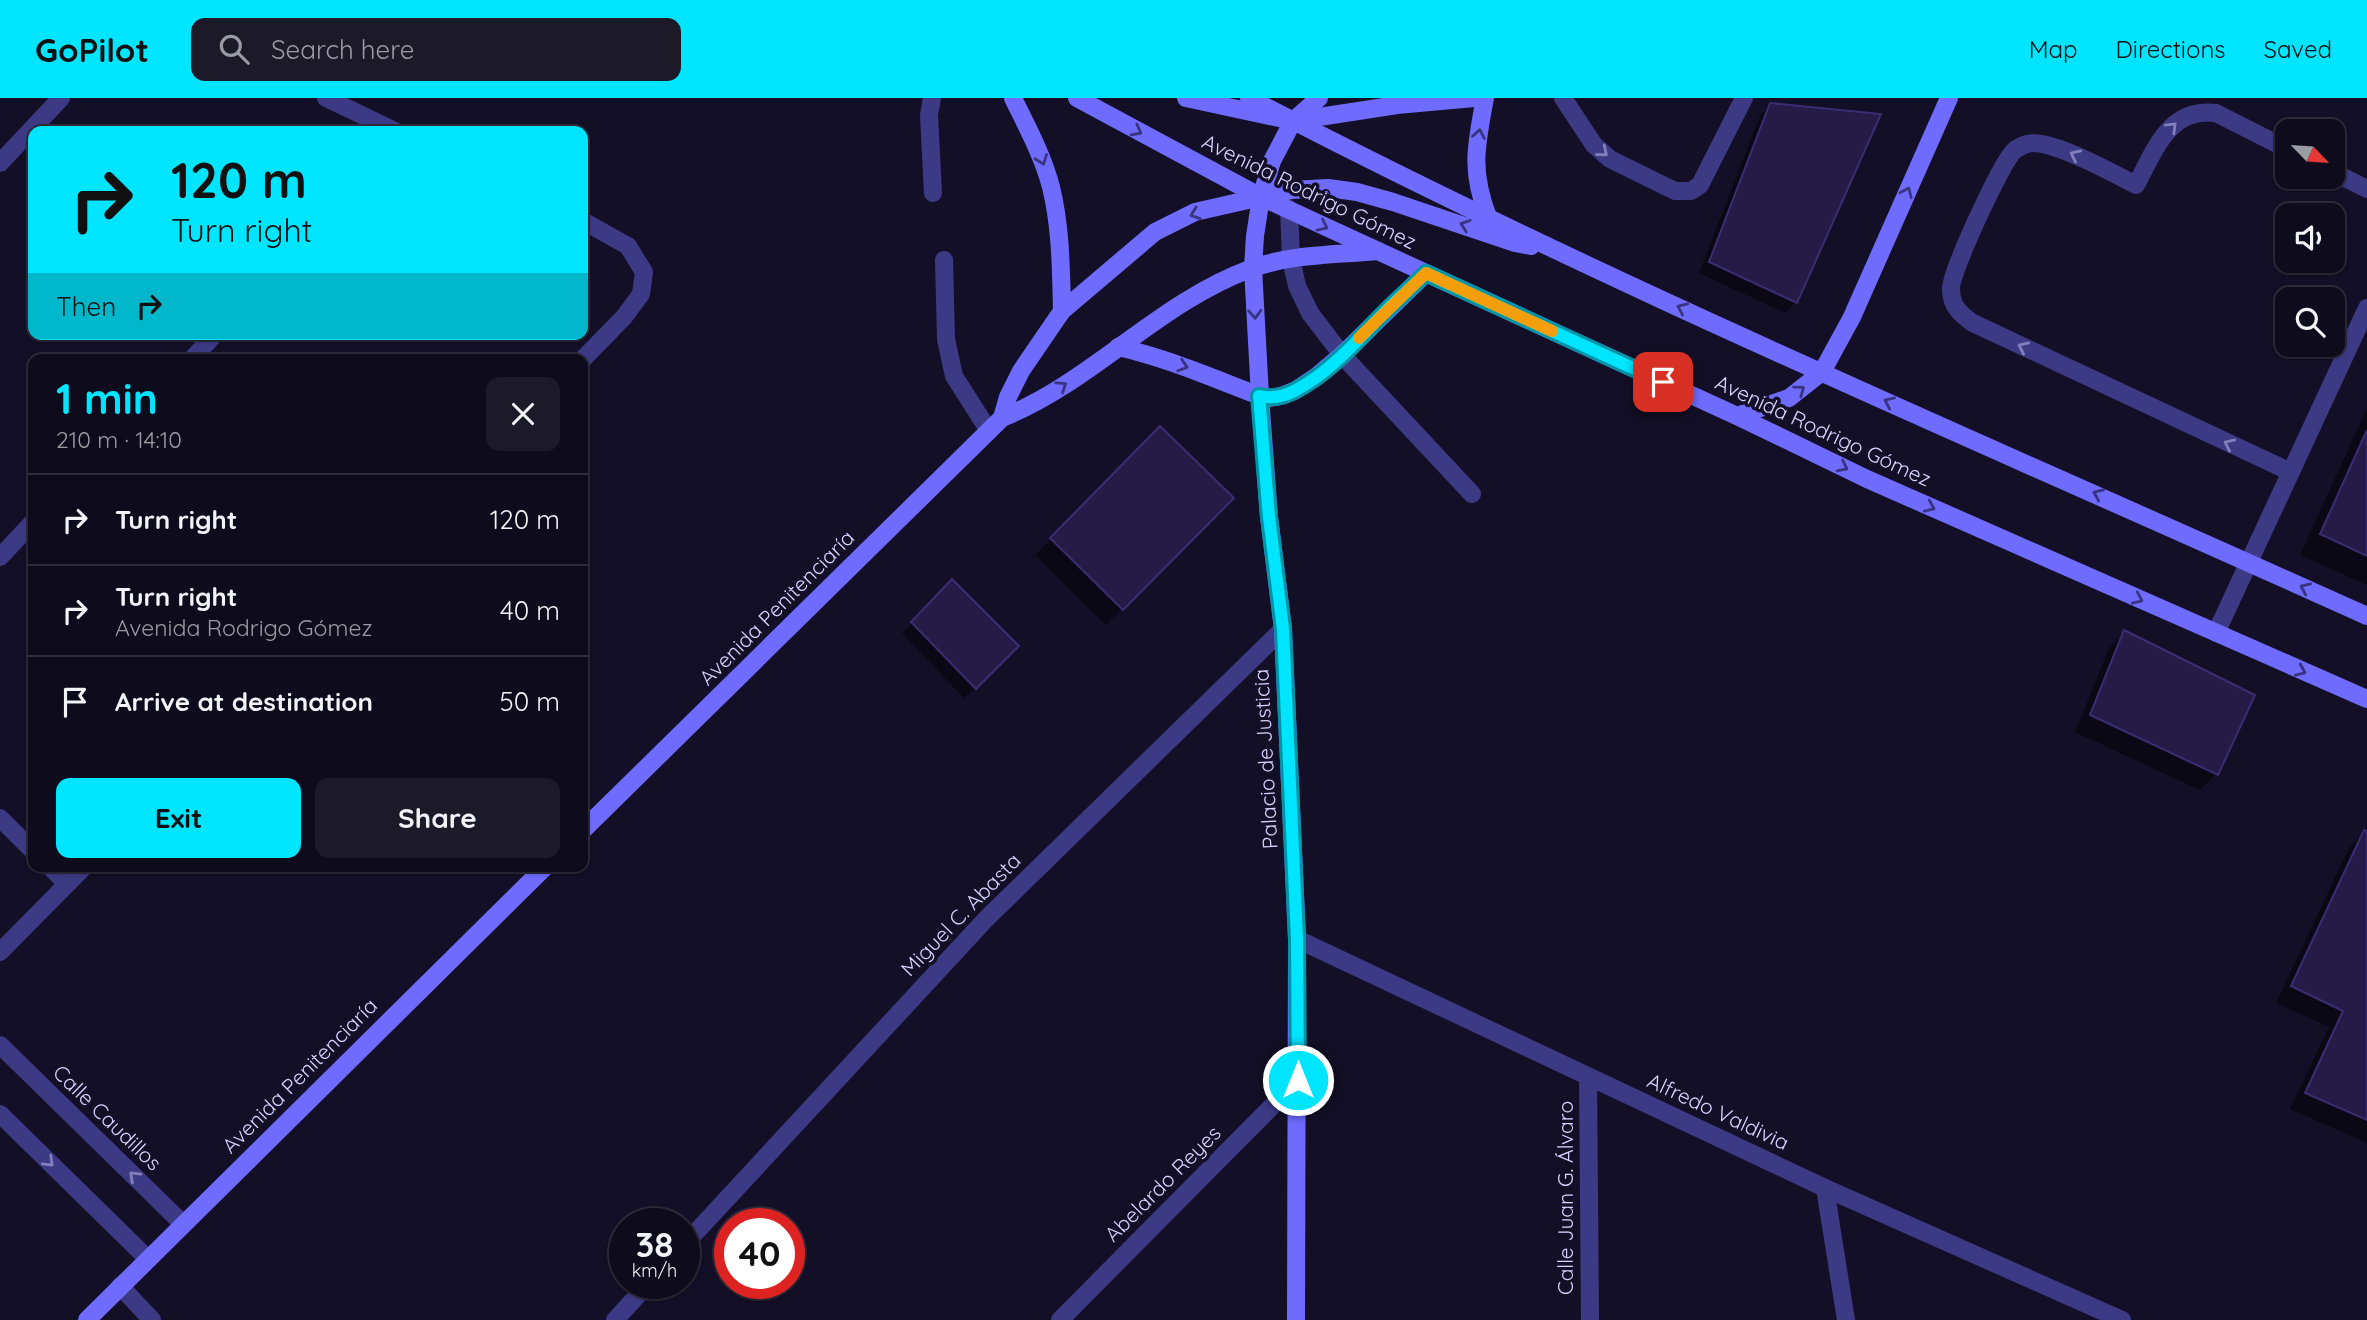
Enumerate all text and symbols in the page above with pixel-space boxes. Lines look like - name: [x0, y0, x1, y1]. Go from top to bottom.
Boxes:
- search box: [191, 18, 681, 81]
- text: GoPilot: [35, 29, 149, 70]
- icon: search: [215, 30, 253, 68]
- text: Search here: [271, 33, 414, 66]
- text: Map: [2029, 34, 2078, 64]
- text: Directions: [2116, 34, 2226, 64]
- text: Saved: [2264, 34, 2332, 64]
- north arrow: [2275, 119, 2345, 189]
- map controls: [2275, 119, 2345, 357]
- one-way arrow: [1130, 123, 1142, 137]
- one-way arrow: [2164, 123, 2177, 136]
- street label: Avenida Rodrigo Gómez: [1198, 128, 1421, 254]
- one-way arrow: [1471, 128, 1486, 140]
- one-way arrow: [1595, 144, 1607, 157]
- text: 120 m: [171, 149, 307, 210]
- one-way arrow: [2070, 150, 2082, 164]
- one-way arrow: [1034, 153, 1048, 165]
- icon: right: [56, 154, 147, 245]
- one-way arrow: [1899, 187, 1913, 200]
- button: sound: [2275, 203, 2345, 273]
- one-way arrow: [1190, 206, 1202, 220]
- text: Turn right: [171, 210, 312, 250]
- one-way arrow: [1316, 217, 1328, 231]
- one-way arrow: [1459, 219, 1471, 233]
- icon: right: [130, 287, 168, 325]
- button: search: [2275, 287, 2345, 357]
- text: Then: [56, 290, 116, 323]
- one-way arrow: [1677, 302, 1690, 316]
- one-way arrow: [1248, 308, 1263, 319]
- one-way arrow: [2018, 341, 2030, 355]
- pin: [1633, 352, 1693, 412]
- one-way arrow: [1177, 358, 1189, 372]
- icon: arrive: [1644, 363, 1682, 401]
- street label: Avenida Rodrigo Gómez: [1711, 369, 1935, 492]
- text: 1 min: [56, 372, 158, 425]
- button: close: [486, 377, 560, 451]
- one-way arrow: [1054, 382, 1067, 394]
- one-way arrow: [1792, 386, 1805, 399]
- one-way arrow: [1884, 396, 1897, 410]
- text: 210 m · 14:10: [56, 425, 182, 454]
- one-way arrow: [2224, 438, 2236, 452]
- one-way arrow: [1836, 459, 1848, 473]
- one-way arrow: [2092, 488, 2105, 502]
- one-way arrow: [1923, 498, 1935, 512]
- icon: right: [56, 501, 94, 539]
- text: Turn right: [115, 503, 237, 536]
- text: 120 m: [490, 503, 560, 536]
- street label: Avenida Penitenciaría: [693, 524, 859, 690]
- text: Turn right: [115, 580, 237, 613]
- one-way arrow: [2300, 582, 2312, 596]
- one-way arrow: [2130, 591, 2143, 605]
- icon: right: [56, 592, 94, 630]
- text: 40 m: [500, 594, 560, 627]
- text: Avenida Rodrigo Gómez: [115, 613, 373, 642]
- one-way arrow: [2294, 662, 2306, 676]
- street label: Palacio de Justicia: [1247, 668, 1283, 850]
- icon: arrive: [56, 683, 94, 721]
- text: Arrive at destination: [115, 685, 373, 718]
- text: 50 m: [500, 685, 560, 718]
- button: Exit: [56, 778, 301, 858]
- button: Share: [315, 778, 560, 858]
- street label: Miguel C. Abasta: [895, 847, 1026, 981]
- street label: Avenida Penitenciaría: [216, 992, 382, 1158]
- position arrow: [1261, 1043, 1335, 1117]
- street label: Calle Caudillos: [48, 1059, 167, 1176]
- street label: Alfredo Valdivia: [1644, 1067, 1793, 1155]
- street label: Calle Juan G. Álvaro: [1552, 1101, 1578, 1295]
- street label: Abelardo Reyes: [1099, 1120, 1226, 1247]
- one-way arrow: [41, 1154, 53, 1166]
- one-way arrow: [130, 1172, 142, 1184]
- speed limit sign: 40: [714, 1208, 805, 1299]
- text: 38: [636, 1222, 673, 1266]
- text: km/h: [632, 1259, 677, 1282]

